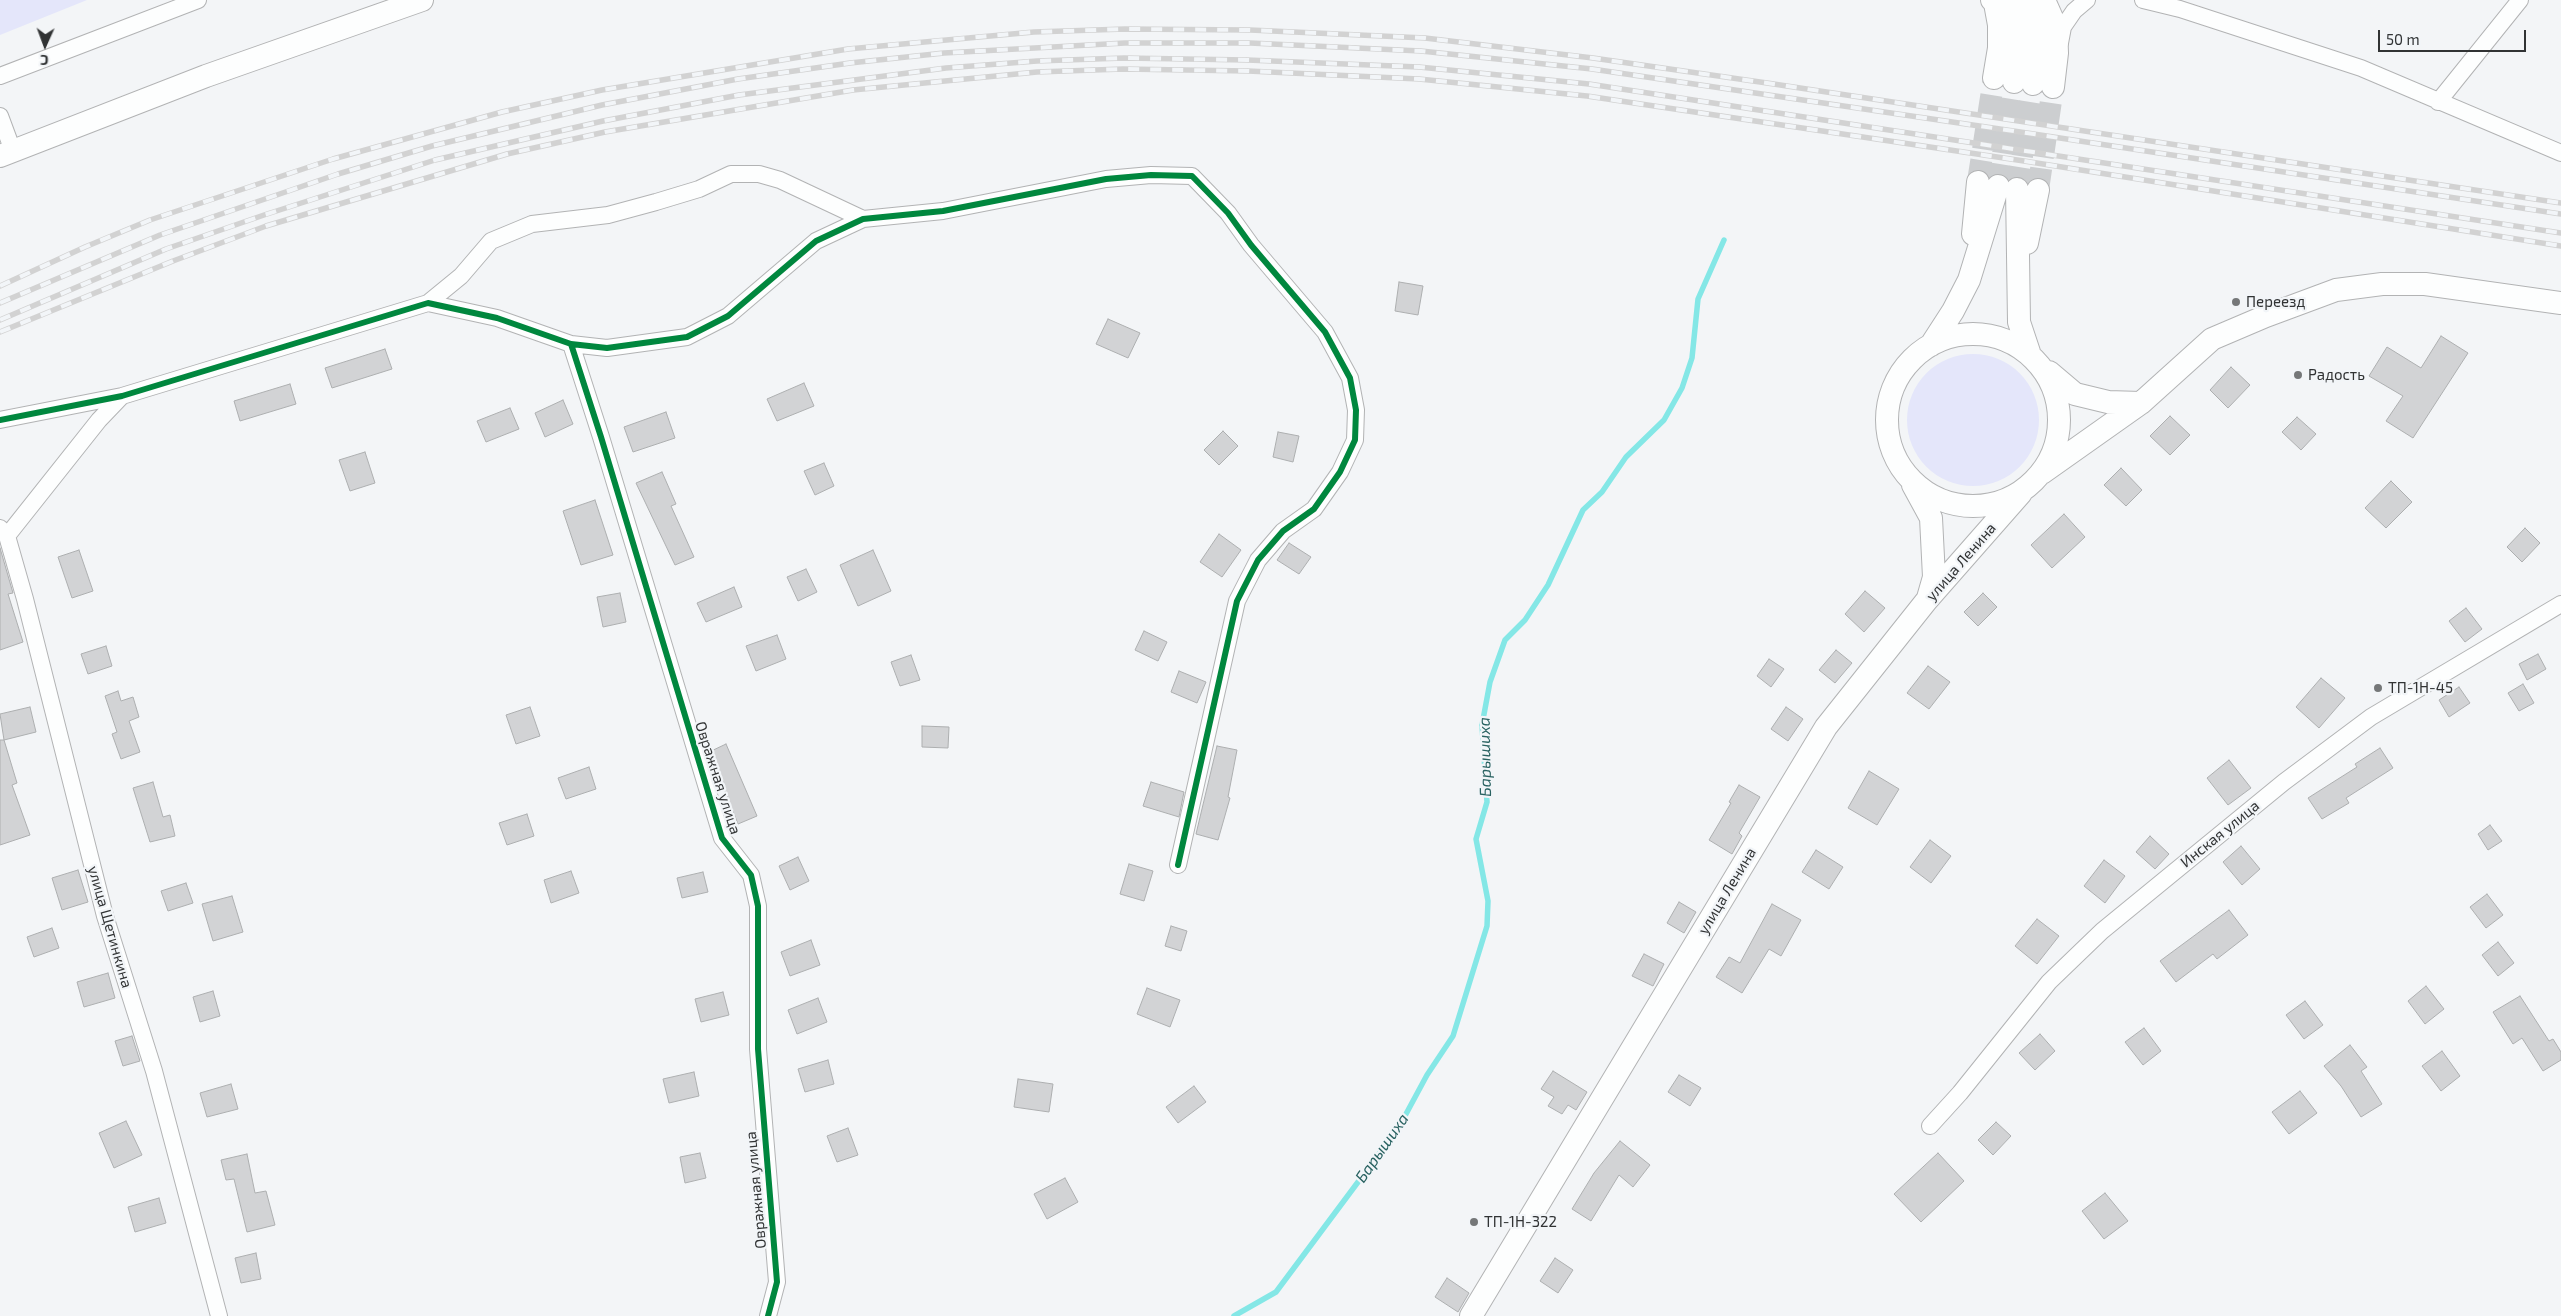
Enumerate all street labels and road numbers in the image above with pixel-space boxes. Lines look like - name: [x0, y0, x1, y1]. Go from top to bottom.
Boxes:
- street label: улица Ленина: [1922, 519, 2000, 605]
- street label: Овражная улица: [691, 719, 745, 837]
- street label: Инская улица: [2177, 797, 2263, 871]
- street label: улица Ленина: [1694, 845, 1760, 937]
- street label: улица Щетинкина: [84, 864, 136, 990]
- street label: Овражная улица: [742, 1131, 770, 1249]

